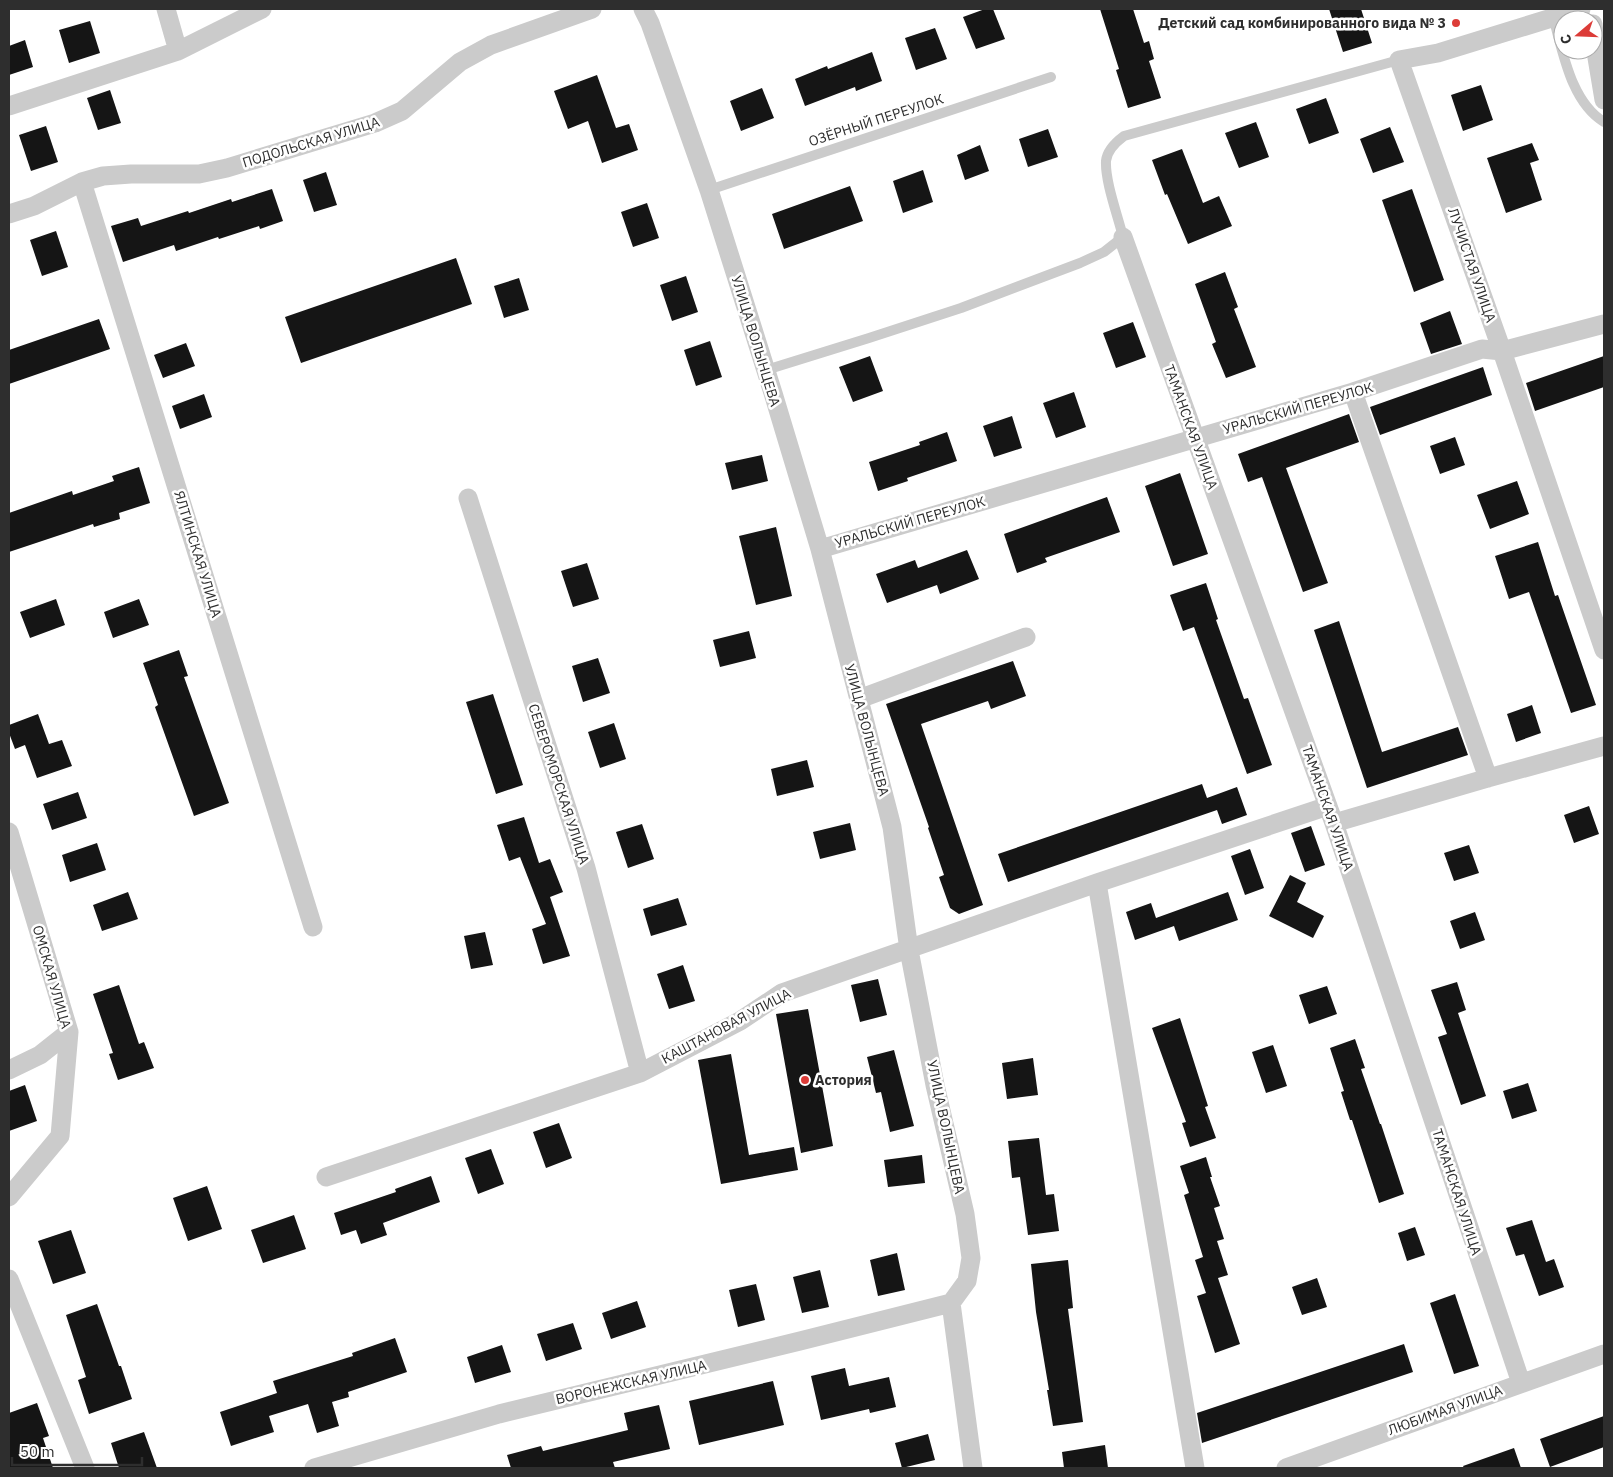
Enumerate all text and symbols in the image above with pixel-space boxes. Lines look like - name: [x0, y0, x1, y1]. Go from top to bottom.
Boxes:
- north arrow: [1553, 10, 1603, 60]
- place label: Детский сад комбинированного вида № 3: [1158, 14, 1446, 32]
- marker: Детский сад комбинированного вида № 3: [1450, 17, 1462, 29]
- text: С: [1556, 32, 1576, 46]
- street label: ОЗЁРНЫЙ ПЕРЕУЛОК: [806, 89, 946, 150]
- street label: ПОДОЛЬСКАЯ УЛИЦА: [240, 113, 382, 171]
- street label: ЛУЧИСТАЯ УЛИЦА: [1444, 205, 1500, 325]
- street label: УЛИЦА ВОЛЫНЦЕВА: [727, 273, 785, 409]
- street label: ТАМАНСКАЯ УЛИЦА: [1160, 362, 1222, 492]
- street label: УРАЛЬСКИЙ ПЕРЕУЛОК: [1220, 377, 1375, 438]
- street label: ЯЛТИНСКАЯ УЛИЦА: [170, 488, 226, 620]
- street label: УРАЛЬСКИЙ ПЕРЕУЛОК: [832, 491, 987, 552]
- street label: УЛИЦА ВОЛЫНЦЕВА: [841, 662, 893, 798]
- street label: СЕВЕРОМОРСКАЯ УЛИЦА: [525, 701, 593, 867]
- street label: ТАМАНСКАЯ УЛИЦА: [1298, 743, 1358, 873]
- street label: ОМСКАЯ УЛИЦА: [29, 923, 75, 1031]
- street label: КАШТАНОВАЯ УЛИЦА: [658, 984, 794, 1068]
- street label: УЛИЦА ВОЛЫНЦЕВА: [923, 1058, 969, 1196]
- place label: Астория: [815, 1071, 872, 1089]
- marker: Астория: [799, 1074, 811, 1086]
- street label: ТАМАНСКАЯ УЛИЦА: [1428, 1127, 1486, 1257]
- street label: ВОРОНЕЖСКАЯ УЛИЦА: [554, 1356, 708, 1408]
- street label: ЛЮБИМАЯ УЛИЦА: [1385, 1381, 1505, 1439]
- scale bar: [12, 1434, 142, 1466]
- text: 50 m: [20, 1442, 55, 1461]

